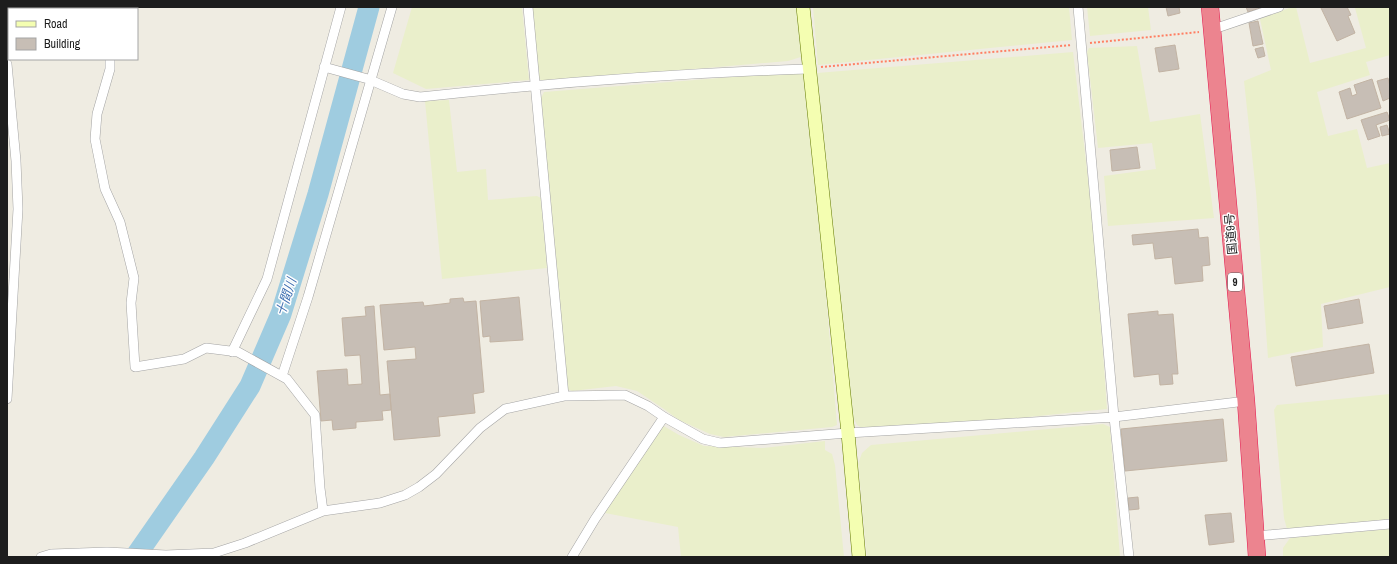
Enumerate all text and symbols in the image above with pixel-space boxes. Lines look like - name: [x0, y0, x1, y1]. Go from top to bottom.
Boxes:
- legend: [8, 8, 138, 60]
- text: Road: [44, 16, 68, 32]
- text: Building: [44, 36, 81, 52]
- street label: 国道9号: [1221, 213, 1241, 255]
- road number: 9: [1228, 273, 1242, 291]
- water label: 十間川: [272, 274, 301, 318]

